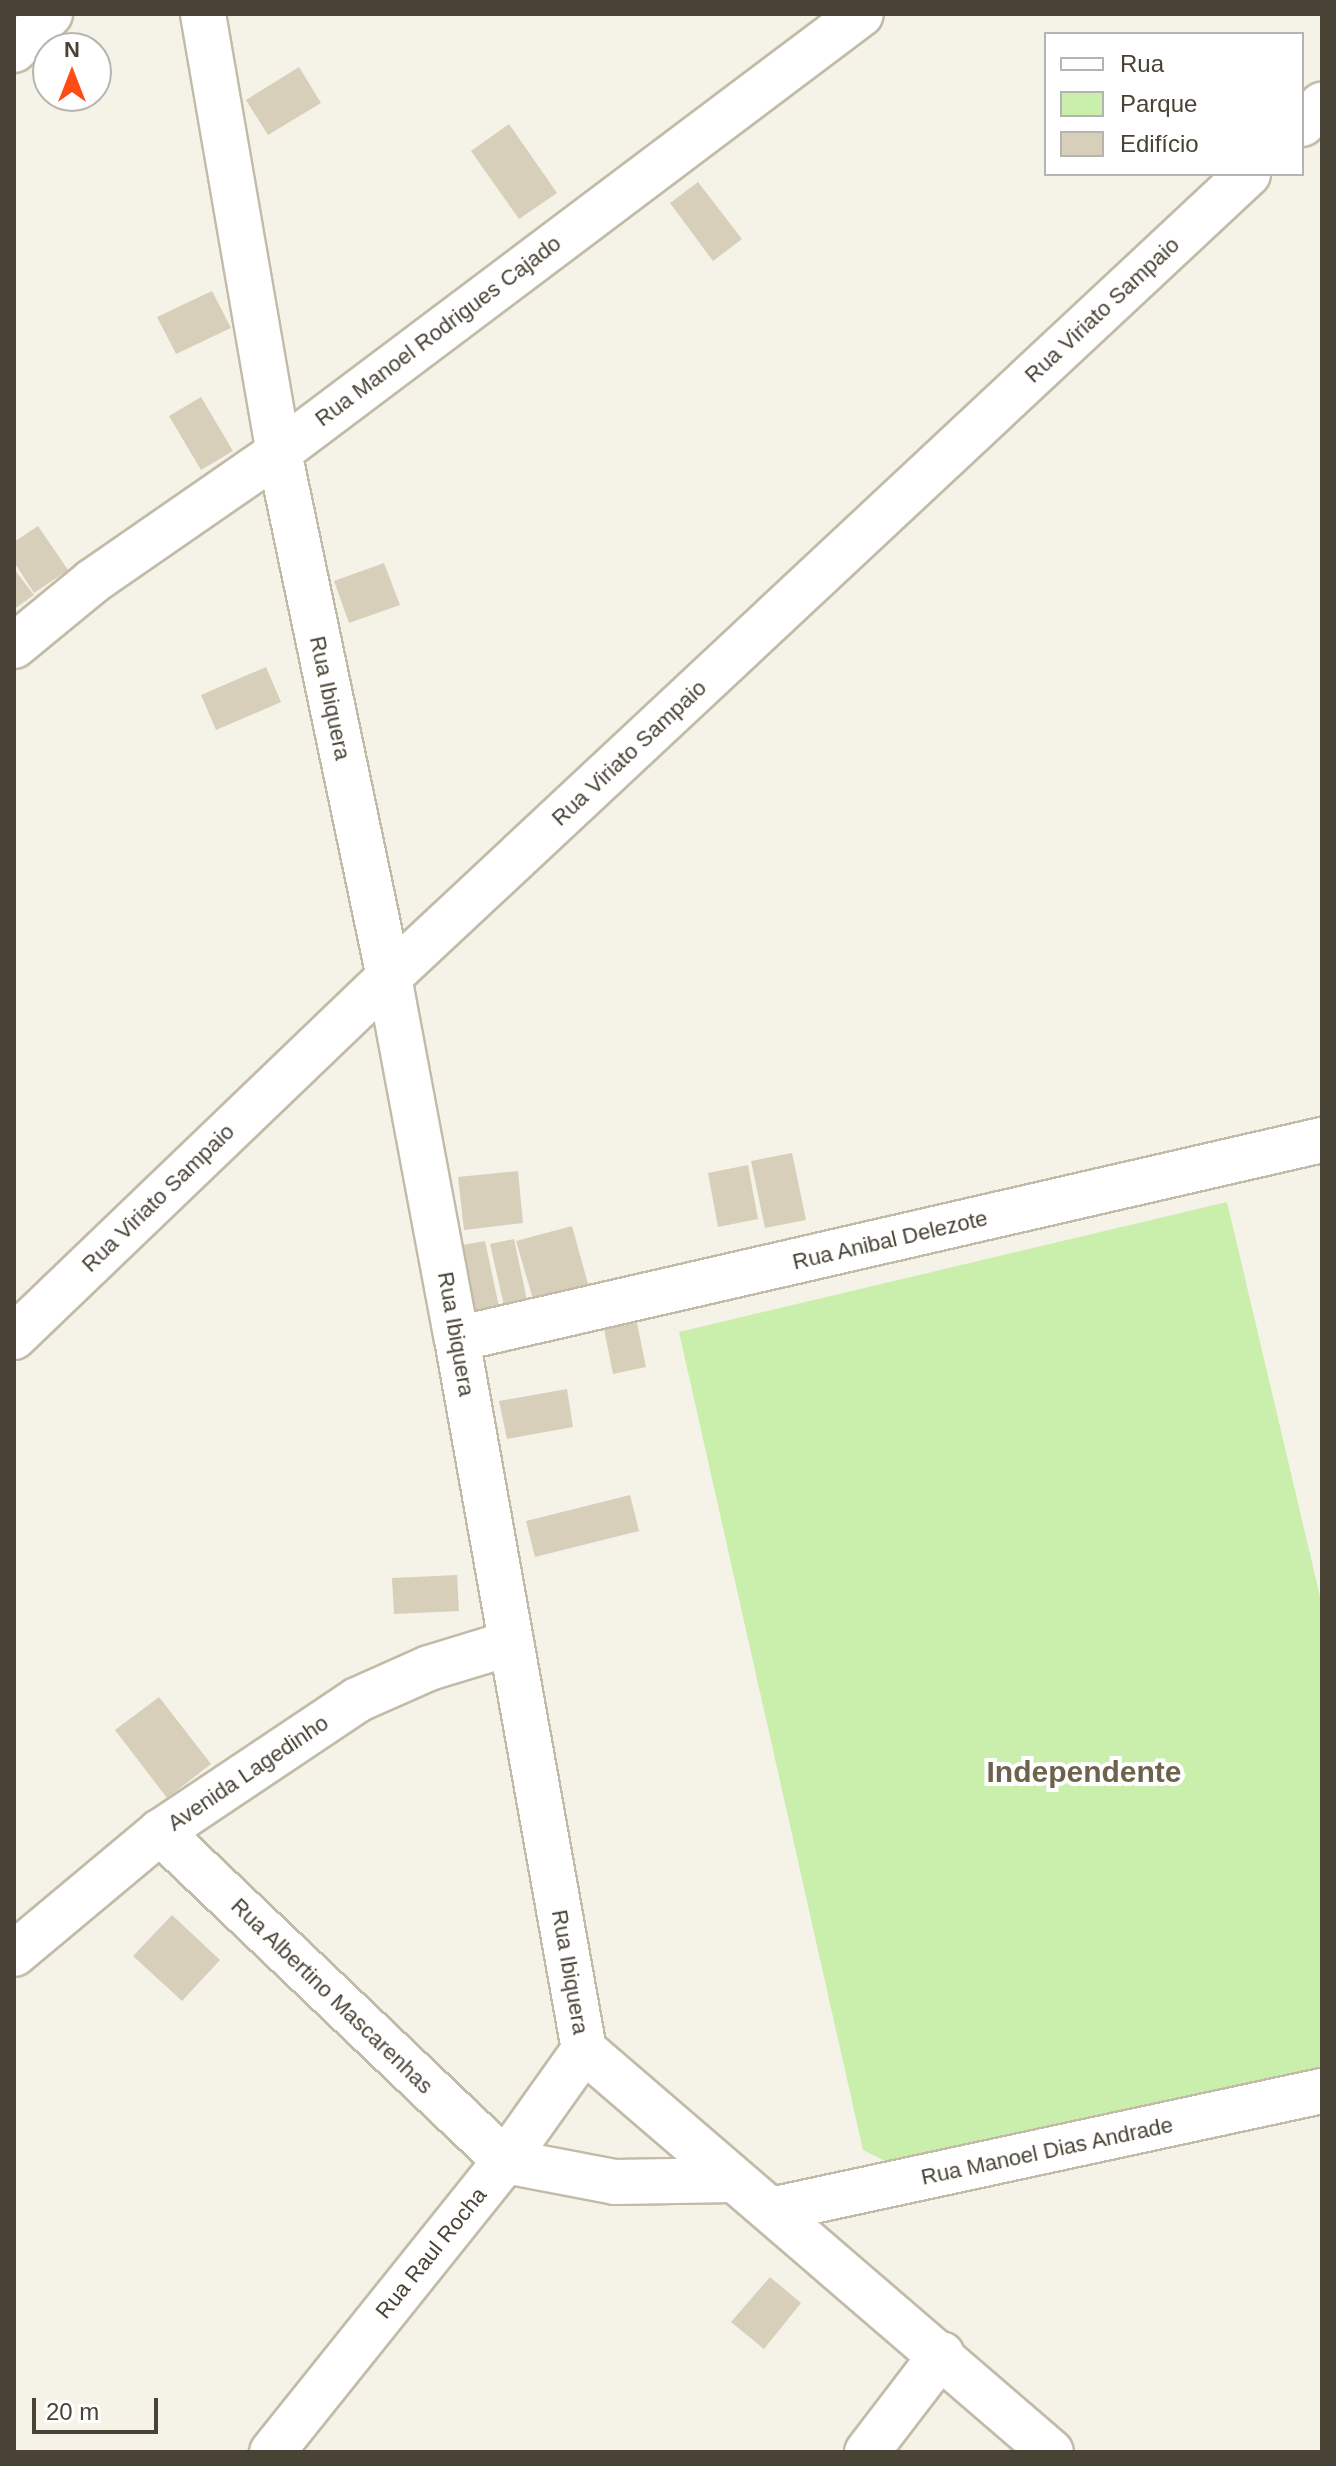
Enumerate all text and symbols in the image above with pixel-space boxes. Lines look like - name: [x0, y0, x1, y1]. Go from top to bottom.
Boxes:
- north arrow: [32, 32, 112, 112]
- legend: [1044, 32, 1304, 176]
- text: N: [64, 37, 80, 62]
- text: Rua: [1120, 50, 1164, 77]
- text: Parque: [1120, 90, 1197, 117]
- text: Edifício: [1120, 130, 1199, 157]
- street label: Rua Manoel Rodrigues Cajado: [310, 230, 566, 432]
- street label: Rua Viriato Sampaio: [1019, 232, 1185, 388]
- street label: Rua Ibiquera: [304, 634, 356, 762]
- street label: Rua Viriato Sampaio: [546, 675, 712, 831]
- street label: Rua Viriato Sampaio: [76, 1119, 240, 1277]
- street label: Rua Anibal Delezote: [789, 1205, 991, 1275]
- street label: Rua Ibiquera: [432, 1270, 480, 1398]
- street label: Avenida Lagedinho: [163, 1709, 333, 1837]
- district label: Independente: [986, 1754, 1182, 1790]
- street label: Rua Albertino Mascarenhas: [225, 1892, 439, 2100]
- street label: Rua Ibiquera: [546, 1908, 594, 2036]
- street label: Rua Manoel Dias Andrade: [918, 2111, 1176, 2191]
- street label: Rua Raul Rocha: [370, 2182, 492, 2324]
- scale bar: [36, 2382, 162, 2432]
- text: 20 m: [46, 2398, 99, 2425]

